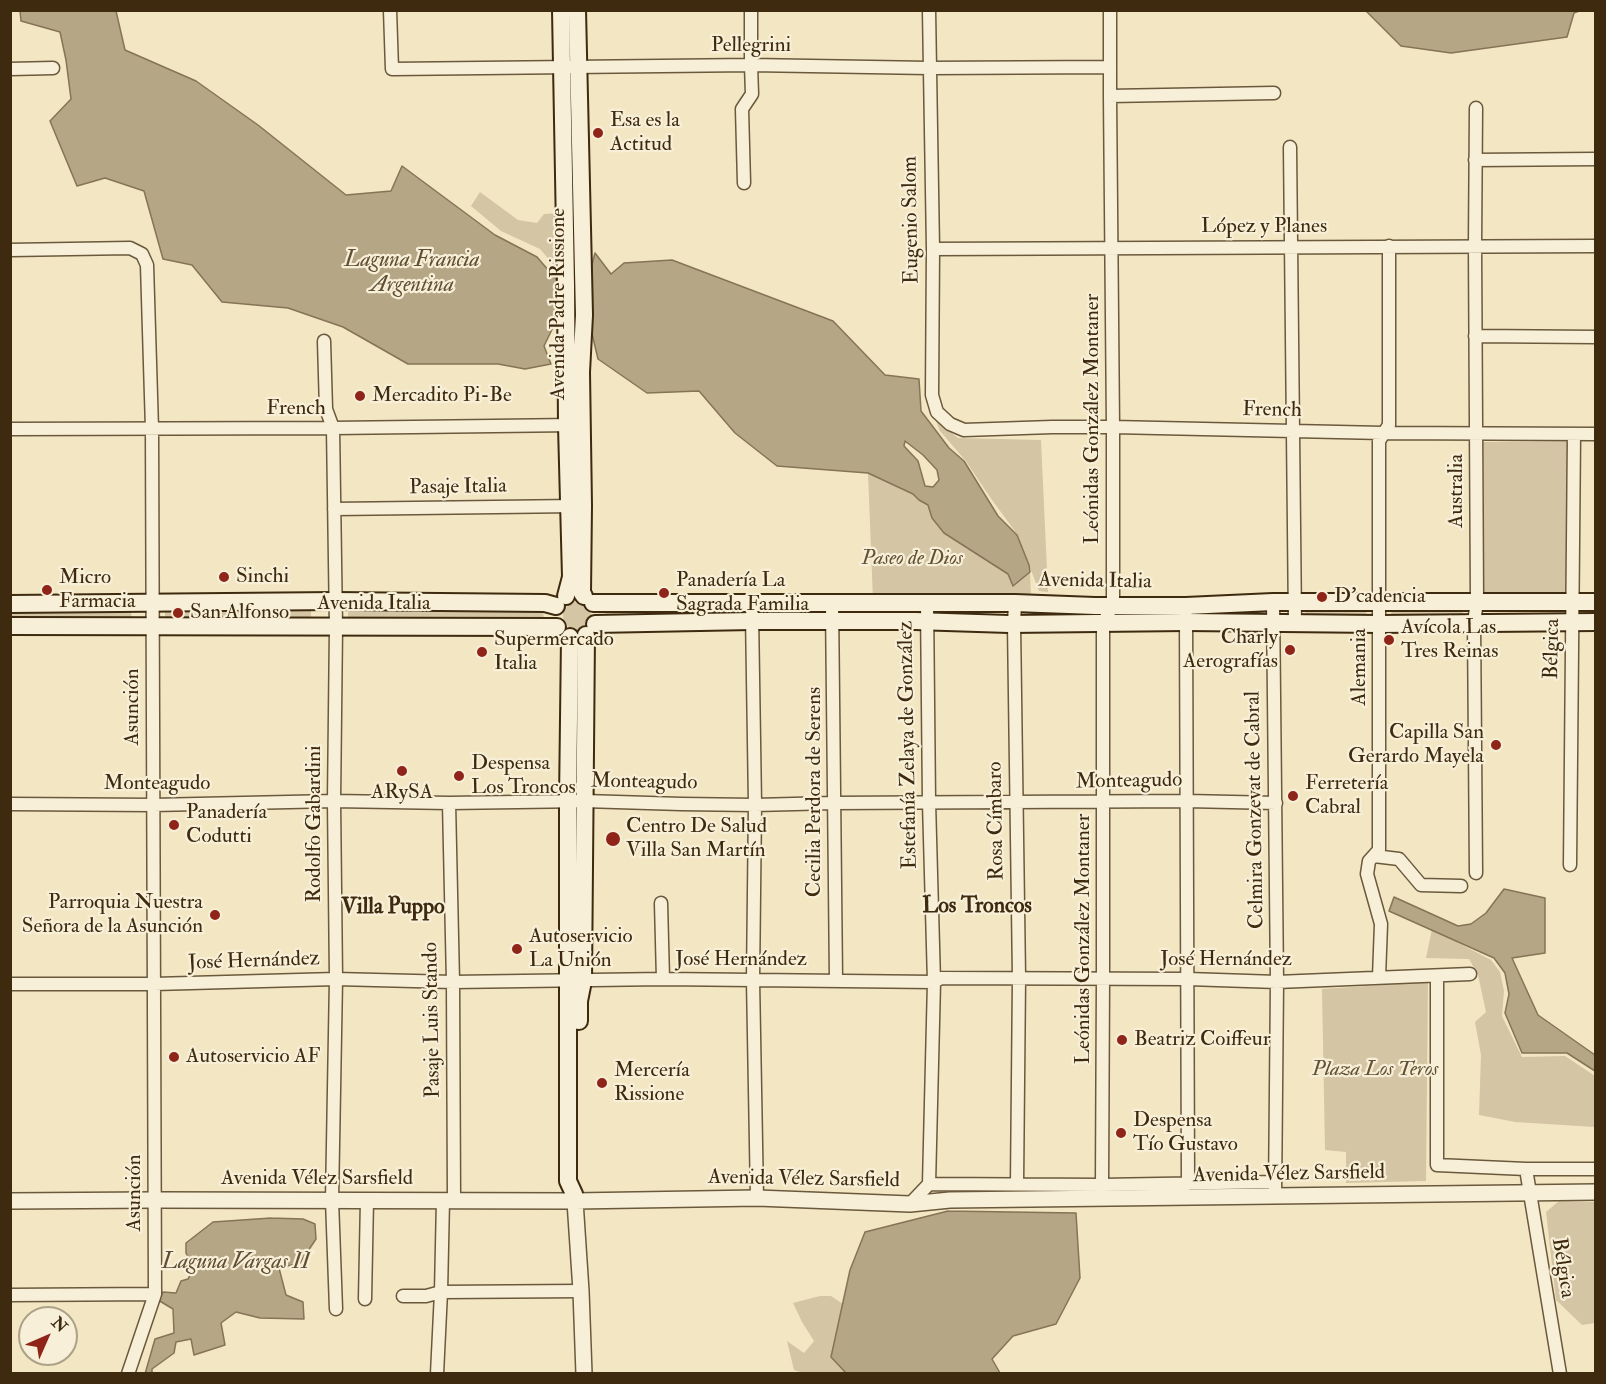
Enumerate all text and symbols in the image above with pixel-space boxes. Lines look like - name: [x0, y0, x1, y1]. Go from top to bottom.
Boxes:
- street label: Pellegrini: [711, 33, 791, 59]
- place label: Esa es la Actitud: [610, 108, 680, 158]
- marker: Esa es la Actitud: [591, 126, 605, 140]
- street label: Eugenio Salom: [898, 156, 926, 284]
- street label: Avenida Padre Rissione: [546, 208, 572, 400]
- street label: López y Planes: [1201, 214, 1327, 240]
- water label: Laguna Francia Argentina: [344, 248, 480, 300]
- street label: Leónidas González Montaner: [1080, 294, 1106, 544]
- place label: Mercadito Pi-Be: [372, 383, 512, 409]
- marker: Mercadito Pi-Be: [353, 389, 367, 403]
- street label: French: [266, 396, 326, 422]
- street label: French: [1242, 398, 1302, 424]
- street label: Australia: [1444, 454, 1470, 528]
- street label: Pasaje Italia: [409, 475, 507, 501]
- park label: Paseo de Dios: [861, 546, 963, 572]
- place label: Sinchi: [236, 564, 289, 590]
- place label: Micro Farmacia: [59, 565, 136, 615]
- place label: Panadería La Sagrada Familia: [676, 568, 809, 618]
- street label: Avenida Italia: [1038, 568, 1152, 596]
- marker: Sinchi: [217, 570, 231, 584]
- marker: Micro Farmacia: [40, 583, 54, 597]
- place label: D'cadencia: [1334, 584, 1426, 610]
- marker: Panadería La Sagrada Familia: [657, 586, 671, 600]
- marker: D'cadencia: [1315, 590, 1329, 604]
- street label: Avenida Italia: [317, 591, 431, 617]
- place label: San Alfonso: [190, 600, 289, 626]
- marker: San Alfonso: [171, 606, 185, 620]
- place label: Avícola Las Tres Reinas: [1401, 615, 1498, 665]
- street label: Bélgica: [1540, 618, 1566, 680]
- street label: Estefanía Zelaya de González: [894, 621, 924, 869]
- place label: Charly Aerografías: [1183, 625, 1278, 675]
- place label: Supermercado Italia: [494, 627, 614, 677]
- street label: Alemania: [1347, 628, 1373, 706]
- marker: Avícola Las Tres Reinas: [1382, 633, 1396, 647]
- marker: Charly Aerografías: [1283, 643, 1297, 657]
- marker: Supermercado Italia: [475, 645, 489, 659]
- street label: Asunción: [120, 668, 146, 746]
- street label: Cecilia Perdora de Serens: [802, 687, 828, 897]
- street label: Celmira Gonzevat de Cabral: [1241, 691, 1271, 929]
- place label: Capilla San Gerardo Mayela: [1348, 720, 1484, 770]
- marker: Capilla San Gerardo Mayela: [1489, 738, 1503, 752]
- street label: Rodolfo Gabardini: [302, 745, 328, 903]
- place label: Despensa Los Troncos: [471, 751, 576, 801]
- street label: Rosa Címbaro: [983, 761, 1011, 881]
- marker: ARySA: [395, 764, 409, 778]
- street label: Monteagudo: [1075, 768, 1183, 796]
- marker: Despensa Los Troncos: [452, 769, 466, 783]
- street label: Monteagudo: [590, 769, 698, 797]
- street label: Monteagudo: [104, 771, 210, 797]
- place label: Ferretería Cabral: [1305, 771, 1388, 821]
- place label: ARySA: [371, 780, 433, 806]
- marker: Ferretería Cabral: [1286, 789, 1300, 803]
- place label: Panadería Codutti: [186, 800, 267, 850]
- place label: Centro De Salud Villa San Martín: [626, 814, 767, 864]
- street label: Leónidas González Montaner: [1071, 814, 1097, 1064]
- marker: Panadería Codutti: [167, 818, 181, 832]
- marker: Centro De Salud Villa San Martín: [604, 830, 622, 848]
- place label: Parroquia Nuestra Señora de la Asunción: [22, 890, 203, 940]
- district label: Los Troncos: [922, 894, 1032, 920]
- district label: Villa Puppo: [341, 895, 445, 921]
- marker: Parroquia Nuestra Señora de la Asunción: [208, 908, 222, 922]
- place label: Autoservicio La Unión: [529, 924, 632, 974]
- street label: Pasaje Luis Stando: [419, 942, 447, 1098]
- marker: Autoservicio La Unión: [510, 942, 524, 956]
- street label: José Hernández: [188, 947, 320, 977]
- street label: José Hernández: [675, 947, 807, 973]
- street label: José Hernández: [1160, 947, 1292, 973]
- place label: Beatriz Coiffeur: [1134, 1027, 1270, 1053]
- marker: Beatriz Coiffeur: [1115, 1033, 1129, 1047]
- place label: Autoservicio AF: [186, 1044, 320, 1070]
- marker: Autoservicio AF: [167, 1050, 181, 1064]
- park label: Plaza Los Teros: [1312, 1057, 1438, 1083]
- place label: Mercería Rissione: [614, 1058, 690, 1108]
- marker: Mercería Rissione: [595, 1076, 609, 1090]
- place label: Despensa Tío Gustavo: [1133, 1108, 1238, 1158]
- marker: Despensa Tío Gustavo: [1114, 1126, 1128, 1140]
- street label: Asunción: [122, 1154, 148, 1232]
- street label: Avenida Vélez Sarsfield: [1193, 1161, 1385, 1189]
- street label: Avenida Vélez Sarsfield: [221, 1166, 413, 1192]
- street label: Avenida Vélez Sarsfield: [708, 1166, 900, 1194]
- street label: Bélgica: [1545, 1236, 1579, 1300]
- water label: Laguna Vargas II: [162, 1250, 310, 1276]
- north arrow: [18, 1306, 78, 1366]
- text: N: [47, 1313, 71, 1337]

